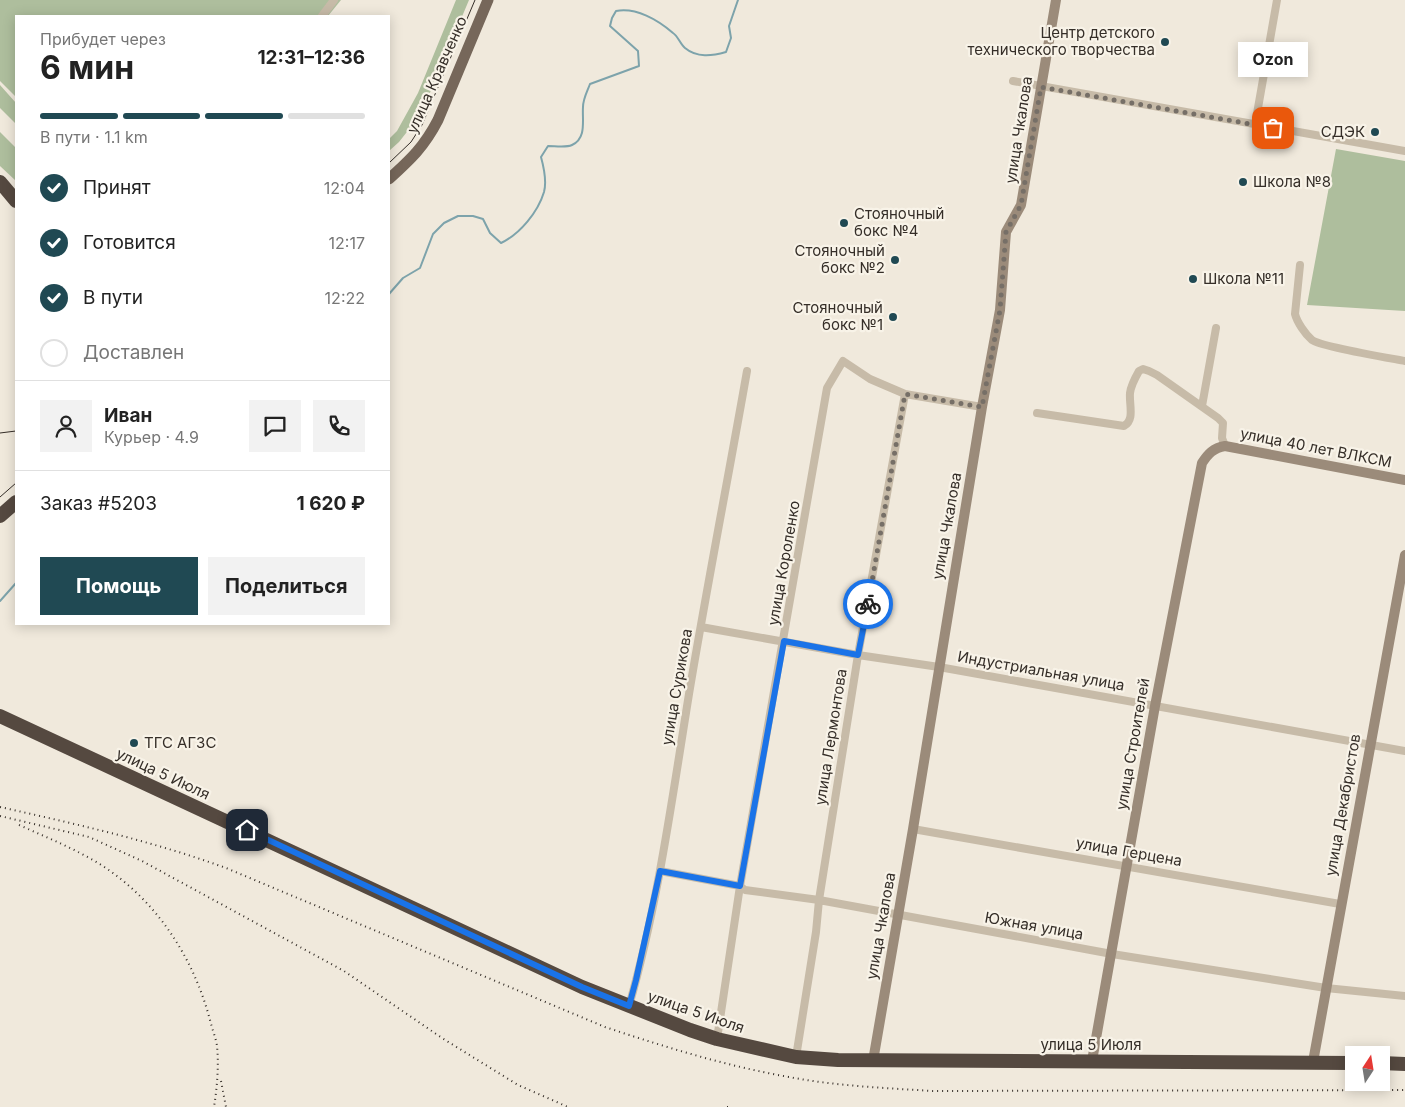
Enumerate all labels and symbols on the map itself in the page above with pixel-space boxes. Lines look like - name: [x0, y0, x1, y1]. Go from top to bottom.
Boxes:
- street label: улица Кравченко: [402, 13, 471, 136]
- place label: Центр детского технического творчества: [968, 23, 1155, 59]
- marker: Центр детского технического творчества: [1159, 36, 1171, 48]
- callout: Ozon: [1238, 43, 1308, 78]
- street label: улица Чкалова: [1001, 75, 1036, 185]
- pin: [1252, 107, 1294, 149]
- place label: СДЭК: [1321, 122, 1365, 141]
- marker: СДЭК: [1369, 126, 1381, 138]
- place label: Школа №8: [1253, 172, 1331, 191]
- marker: Школа №8: [1237, 176, 1249, 188]
- place label: Стояночный бокс №4: [854, 204, 944, 240]
- marker: Стояночный бокс №4: [838, 217, 850, 229]
- place label: Стояночный бокс №2: [795, 241, 885, 277]
- marker: Стояночный бокс №2: [889, 254, 901, 266]
- place label: Школа №11: [1203, 269, 1284, 288]
- marker: Школа №11: [1187, 273, 1199, 285]
- place label: Стояночный бокс №1: [793, 298, 883, 334]
- marker: Стояночный бокс №1: [887, 311, 899, 323]
- street label: улица 40 лет ВЛКСМ: [1239, 423, 1393, 472]
- street label: улица Чкалова: [928, 471, 965, 581]
- street label: улица Короленко: [763, 499, 804, 627]
- courier: [843, 579, 893, 629]
- street label: улица Сурикова: [657, 627, 696, 747]
- street label: Индустриальная улица: [956, 646, 1126, 695]
- street label: улица Лермонтова: [810, 667, 851, 807]
- street label: улица Строителей: [1112, 676, 1153, 811]
- street label: улица Декабристов: [1321, 732, 1364, 878]
- place label: ТГС АГЗС: [144, 733, 216, 752]
- marker: ТГС АГЗС: [128, 737, 140, 749]
- street label: улица 5 Июля: [113, 744, 213, 804]
- pin: [226, 809, 268, 851]
- street label: улица Герцена: [1075, 833, 1184, 870]
- street label: улица Чкалова: [862, 871, 899, 981]
- street label: Южная улица: [983, 907, 1085, 944]
- street label: улица 5 Июля: [645, 986, 747, 1037]
- street label: улица 5 Июля: [1040, 1035, 1142, 1054]
- north arrow: [1345, 1046, 1390, 1091]

